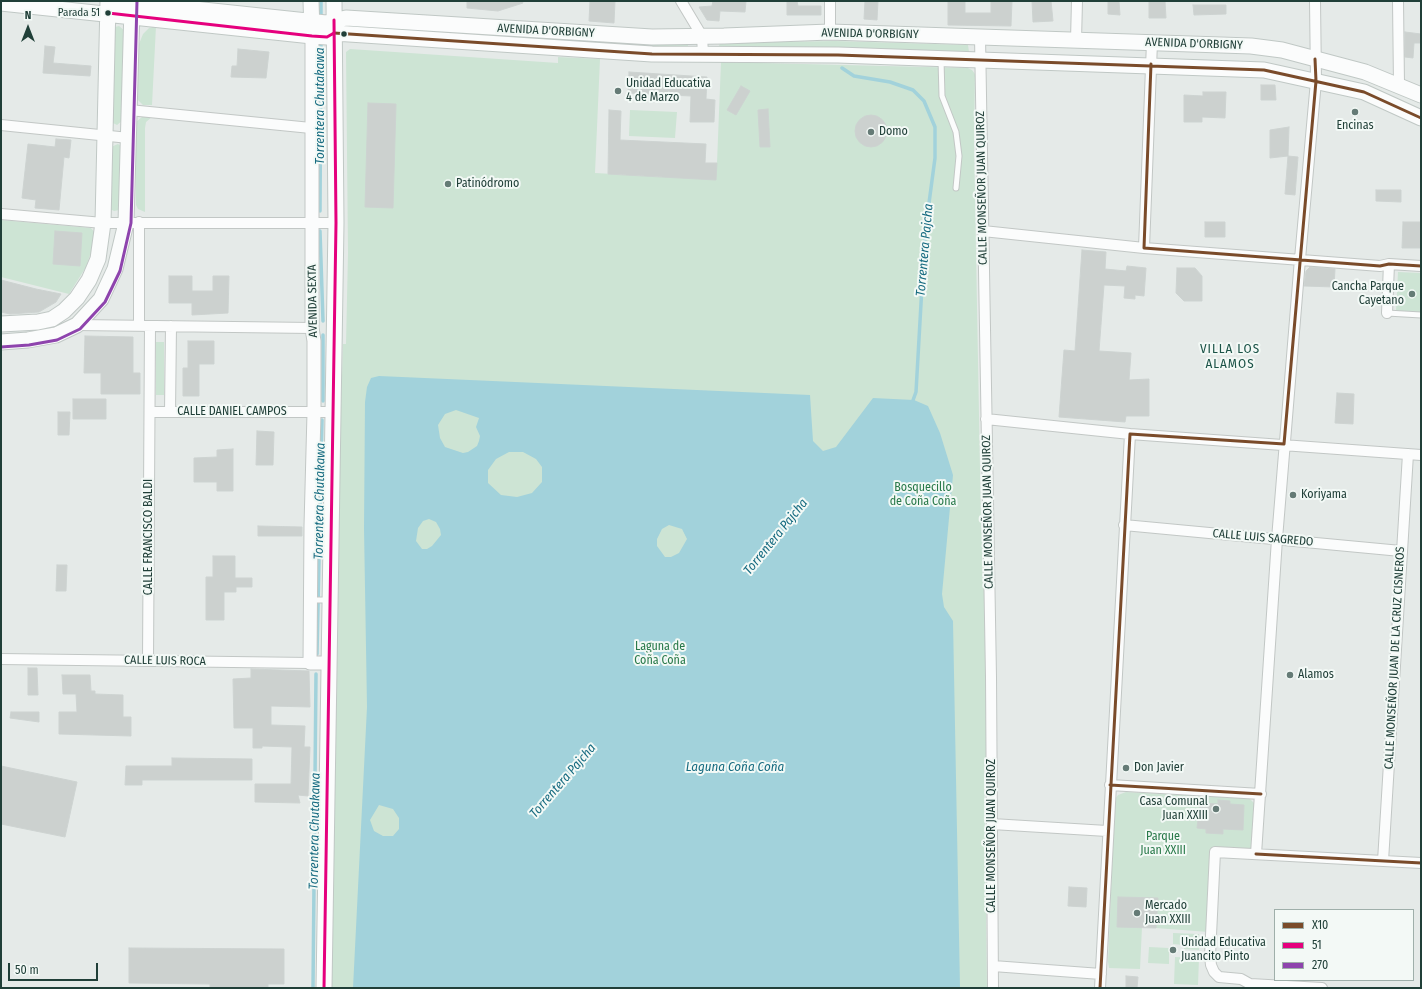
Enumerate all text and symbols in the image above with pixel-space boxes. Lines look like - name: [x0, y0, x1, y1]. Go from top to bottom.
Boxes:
- place label: Parada 51: [58, 6, 100, 20]
- north arrow: [8, 8, 48, 48]
- marker: Parada 51: [103, 8, 113, 18]
- text: N: [25, 9, 31, 22]
- street label: AVENIDA D'ORBIGNY: [497, 21, 595, 41]
- street label: AVENIDA D'ORBIGNY: [821, 26, 919, 42]
- unlabelled marker: [339, 29, 349, 39]
- street label: AVENIDA D'ORBIGNY: [1145, 35, 1243, 53]
- water label: Torrentera Chutakawa: [312, 48, 328, 164]
- place label: Unidad Educativa 4 de Marzo: [626, 77, 711, 105]
- marker: Unidad Educativa 4 de Marzo: [613, 86, 623, 96]
- marker: Encinas: [1350, 107, 1360, 117]
- street label: CALLE MONSEÑOR JUAN QUIROZ: [973, 111, 991, 265]
- place label: Encinas: [1336, 119, 1374, 133]
- place label: Domo: [879, 125, 908, 139]
- marker: Domo: [866, 127, 876, 137]
- place label: Patinódromo: [456, 177, 519, 191]
- marker: Patinódromo: [443, 179, 453, 189]
- water label: Torrentera Pajcha: [913, 203, 937, 297]
- street label: AVENIDA SEXTA: [305, 264, 321, 338]
- place label: Cancha Parque Cayetano: [1332, 280, 1404, 308]
- marker: Cancha Parque Cayetano: [1407, 289, 1417, 299]
- district label: VILLA LOS ALAMOS: [1200, 341, 1260, 372]
- street label: CALLE DANIEL CAMPOS: [177, 405, 287, 419]
- street label: CALLE MONSEÑOR JUAN QUIROZ: [979, 435, 997, 589]
- water label: Torrentera Chutakawa: [311, 442, 329, 560]
- street label: CALLE FRANCISCO BALDI: [142, 479, 156, 595]
- park label: Bosquecillo de Coña Coña: [890, 481, 956, 509]
- place label: Koriyama: [1301, 488, 1347, 502]
- marker: Koriyama: [1288, 490, 1298, 500]
- water label: Torrentera Pajcha: [741, 496, 811, 578]
- street label: CALLE LUIS SAGREDO: [1212, 526, 1314, 550]
- street label: CALLE MONSEÑOR JUAN DE LA CRUZ CISNEROS: [1382, 546, 1408, 770]
- park label: Laguna de Coña Coña: [634, 640, 686, 668]
- street label: CALLE LUIS ROCA: [124, 653, 206, 669]
- place label: Alamos: [1298, 668, 1334, 682]
- marker: Alamos: [1285, 670, 1295, 680]
- water label: Torrentera Pajcha: [527, 741, 599, 821]
- water label: Laguna Coña Coña: [686, 759, 784, 775]
- street label: CALLE MONSEÑOR JUAN QUIROZ: [985, 759, 999, 913]
- place label: Don Javier: [1134, 761, 1184, 775]
- marker: Don Javier: [1121, 763, 1131, 773]
- water label: Torrentera Chutakawa: [306, 772, 324, 890]
- place label: Casa Comunal Juan XXIII: [1140, 795, 1208, 823]
- marker: Casa Comunal Juan XXIII: [1211, 804, 1221, 814]
- park label: Parque Juan XXIII: [1140, 830, 1186, 858]
- place label: Mercado Juan XXIII: [1145, 899, 1191, 927]
- marker: Mercado Juan XXIII: [1132, 908, 1142, 918]
- legend: [1274, 909, 1414, 981]
- text: X10: [1312, 918, 1328, 932]
- place label: Unidad Educativa Juancito Pinto: [1181, 936, 1266, 964]
- text: 51: [1312, 938, 1322, 952]
- marker: Unidad Educativa Juancito Pinto: [1168, 945, 1178, 955]
- scale bar: [10, 955, 100, 981]
- text: 270: [1312, 958, 1328, 972]
- text: 50 m: [15, 963, 39, 977]

